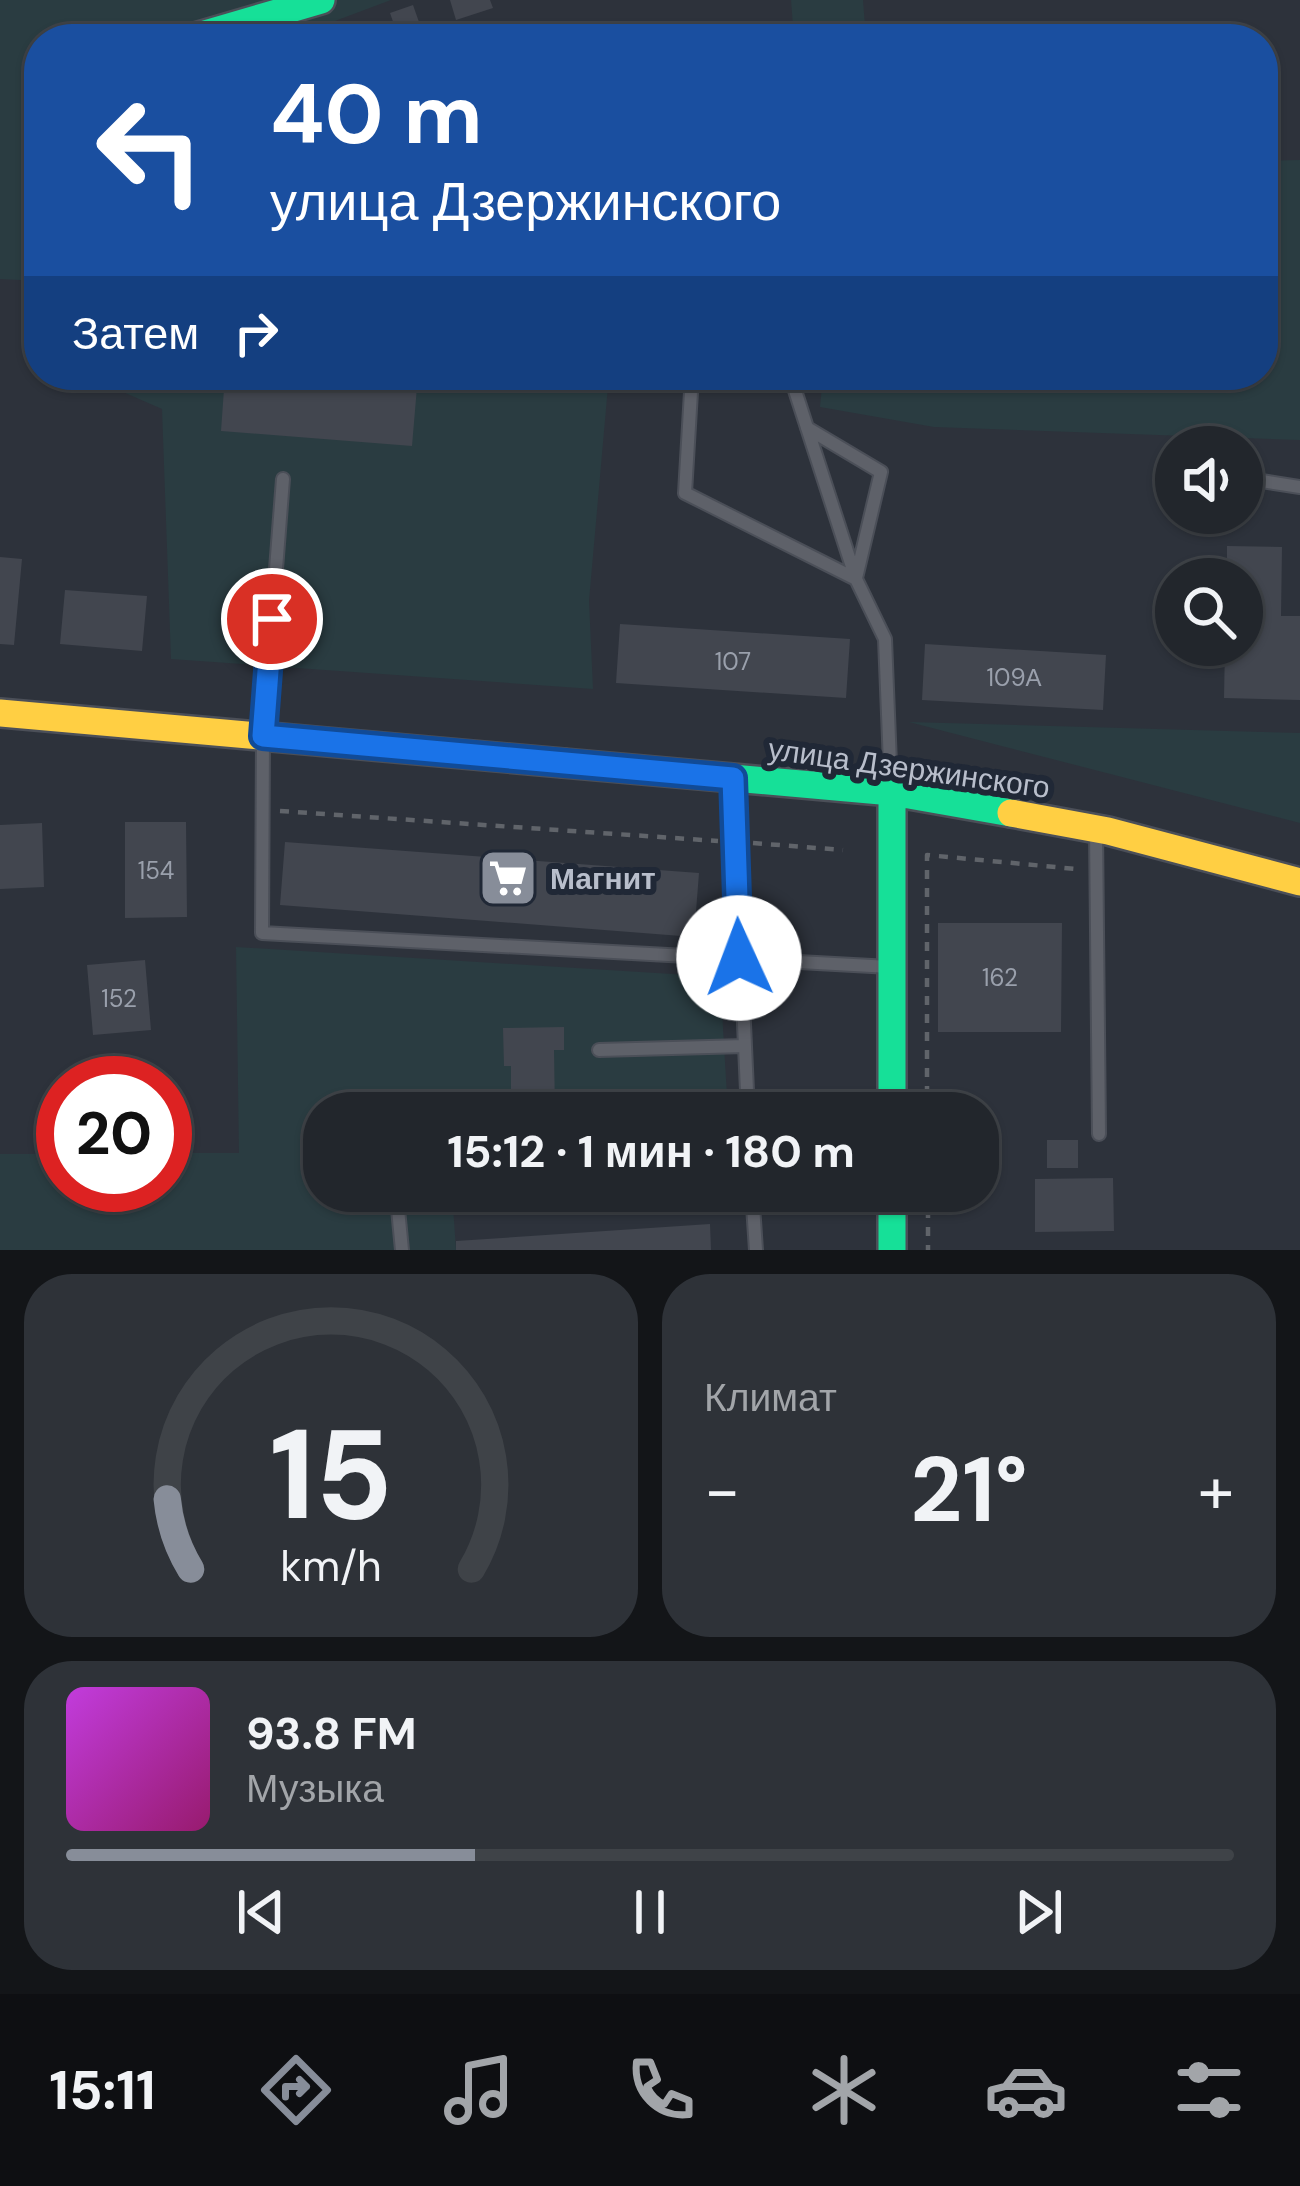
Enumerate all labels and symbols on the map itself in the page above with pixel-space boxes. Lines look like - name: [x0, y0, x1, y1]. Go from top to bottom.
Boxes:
- pin: [221, 568, 323, 670]
- house number: 107: [715, 646, 751, 677]
- house number: 109А: [987, 662, 1041, 693]
- street label: улица Дзержинского: [766, 729, 1052, 807]
- supermarket icon: Магнит: [477, 847, 539, 909]
- house number: 154: [138, 855, 174, 886]
- place label: Магнит: [550, 859, 656, 898]
- position arrow: [676, 895, 802, 1021]
- house number: 162: [982, 962, 1018, 993]
- house number: 152: [101, 983, 137, 1014]
- speed limit sign: 20: [36, 1056, 192, 1212]

